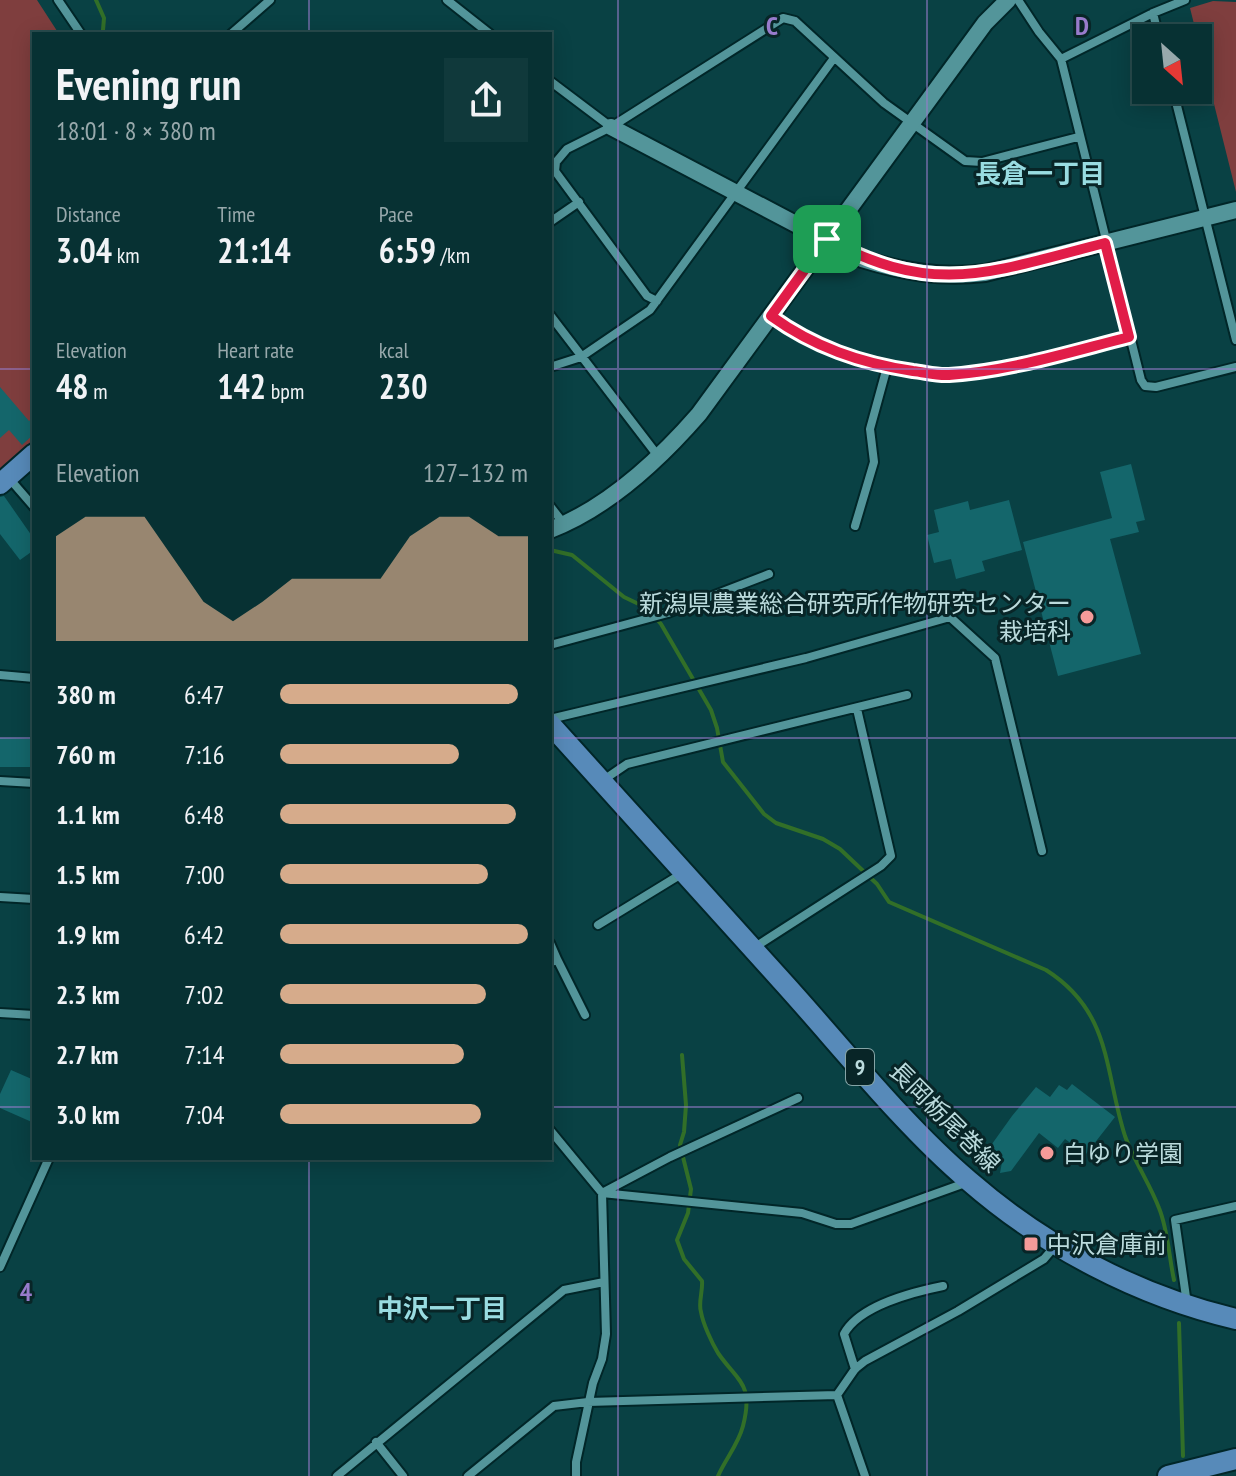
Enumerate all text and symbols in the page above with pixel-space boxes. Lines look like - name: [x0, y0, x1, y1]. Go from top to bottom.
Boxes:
- text: C: [766, 9, 778, 42]
- text: D: [1075, 9, 1089, 42]
- north arrow: [1132, 24, 1212, 104]
- map controls: [1132, 24, 1212, 104]
- text: Evening run: [56, 55, 241, 112]
- button: share: [444, 58, 528, 142]
- text: 18:01 · 8 × 380 m: [56, 114, 216, 147]
- district label: 長倉一丁目: [975, 157, 1105, 190]
- text: Distance: [56, 200, 121, 228]
- text: Time: [217, 200, 255, 228]
- text: Pace: [379, 200, 413, 228]
- pin: [793, 205, 861, 273]
- icon: arrive: [805, 217, 849, 261]
- text: 3.04: [56, 228, 112, 272]
- text: 21:14: [217, 228, 291, 272]
- text: 6:59: [379, 228, 436, 272]
- text: km: [112, 241, 140, 269]
- text: /km: [436, 241, 470, 269]
- text: Elevation: [56, 336, 127, 364]
- text: Heart rate: [217, 336, 294, 364]
- text: kcal: [379, 336, 409, 364]
- text: 48: [56, 364, 89, 408]
- text: 142: [217, 364, 266, 408]
- text: 230: [379, 364, 427, 408]
- text: m: [89, 377, 108, 405]
- text: bpm: [266, 377, 304, 405]
- text: Elevation: [56, 456, 139, 489]
- text: 127–132 m: [423, 456, 528, 489]
- place label: 新潟県農業総合研究所作物研究センター 栽培科: [639, 588, 1071, 647]
- marker: 新潟県農業総合研究所作物研究センター 栽培科: [1078, 608, 1096, 626]
- text: 380 m: [56, 678, 116, 711]
- text: 6:47: [184, 678, 224, 711]
- text: 760 m: [56, 738, 116, 771]
- text: 7:16: [184, 738, 224, 771]
- text: 1.1 km: [56, 798, 120, 831]
- text: 6:48: [184, 798, 224, 831]
- text: 1.5 km: [56, 858, 120, 891]
- text: 7:00: [184, 858, 224, 891]
- text: 1.9 km: [56, 918, 120, 951]
- text: 6:42: [184, 918, 224, 951]
- text: 2.3 km: [56, 978, 120, 1011]
- text: 7:02: [184, 978, 224, 1011]
- text: 2.7 km: [56, 1038, 119, 1071]
- text: 7:14: [184, 1038, 224, 1071]
- road number: 9: [846, 1049, 874, 1085]
- street label: 長岡栃尾巻線: [883, 1055, 1007, 1179]
- text: 3.0 km: [56, 1098, 120, 1131]
- text: 7:04: [184, 1098, 224, 1131]
- place label: 白ゆり学園: [1063, 1138, 1183, 1169]
- marker: 白ゆり学園: [1038, 1144, 1056, 1162]
- place label: 中沢倉庫前: [1047, 1229, 1167, 1260]
- marker: 中沢倉庫前: [1022, 1235, 1040, 1253]
- text: 4: [20, 1275, 33, 1308]
- district label: 中沢一丁目: [377, 1292, 507, 1325]

